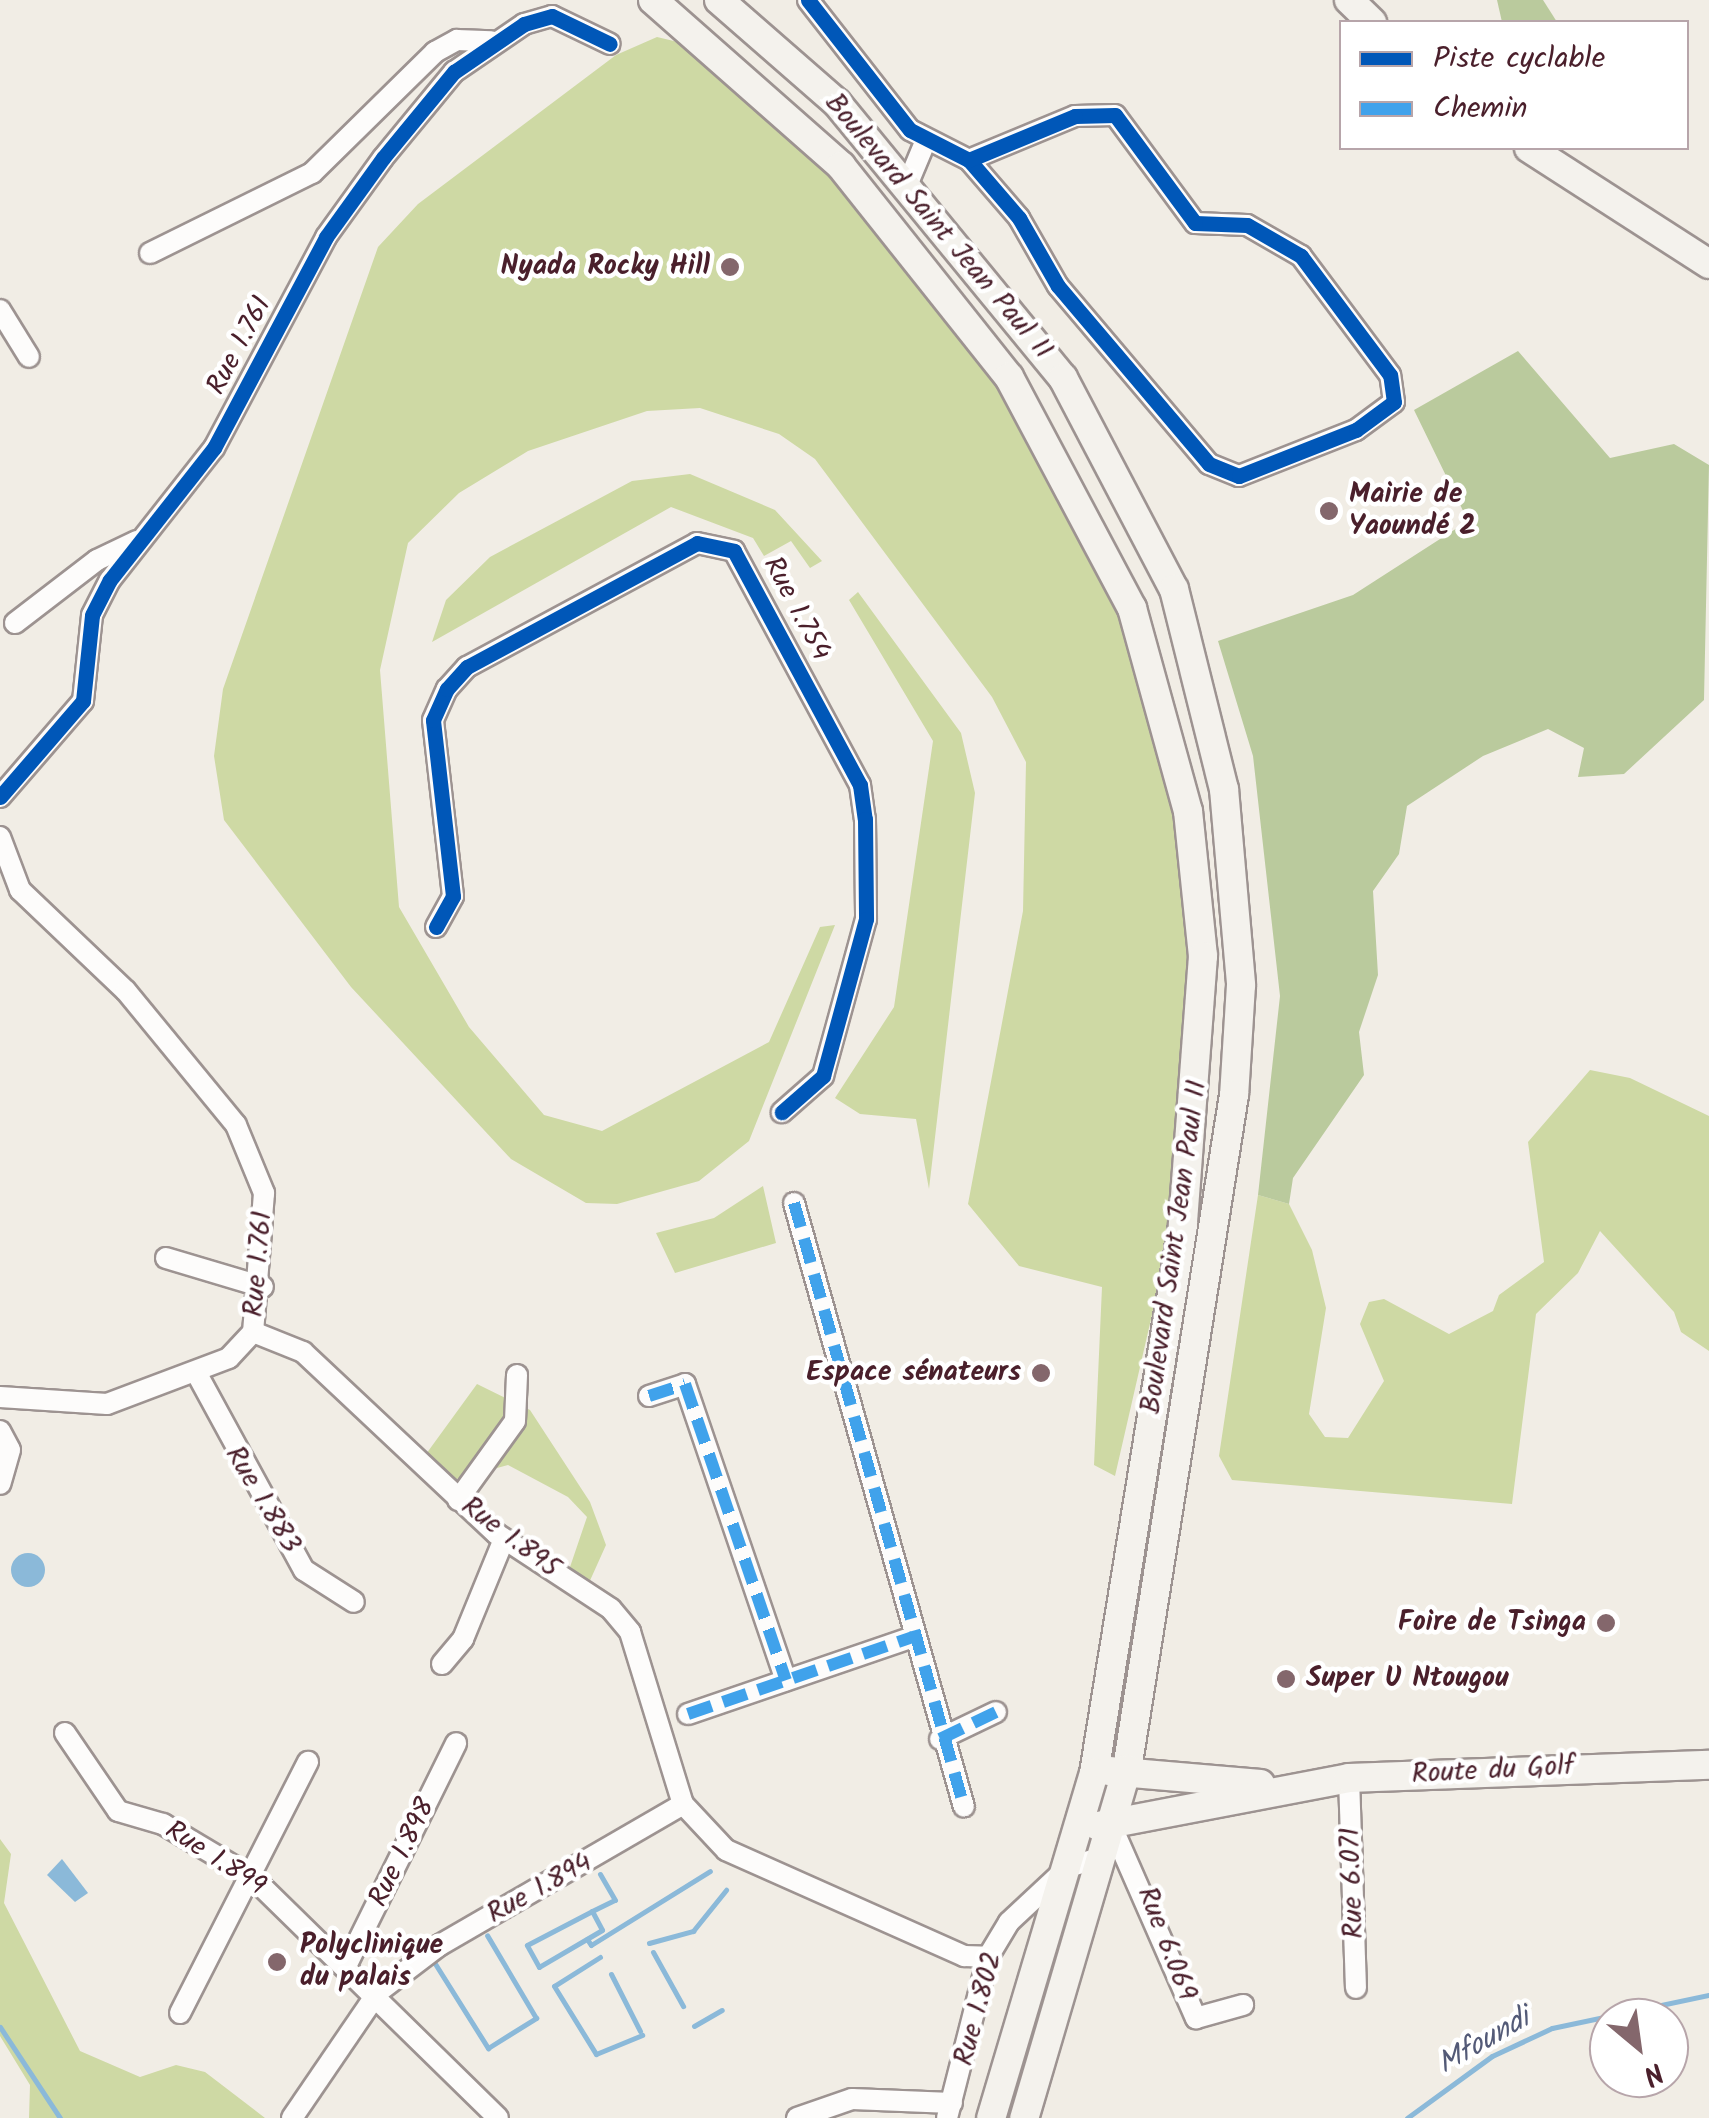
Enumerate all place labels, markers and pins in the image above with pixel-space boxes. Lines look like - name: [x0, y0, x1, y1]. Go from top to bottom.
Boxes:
- place label: Nyada Rocky Hill: [501, 250, 710, 284]
- marker: Nyada Rocky Hill: [719, 256, 741, 278]
- place label: Mairie de Yaoundé 2: [1349, 478, 1476, 544]
- marker: Mairie de Yaoundé 2: [1318, 500, 1340, 522]
- place label: Espace sénateurs: [806, 1356, 1021, 1390]
- marker: Espace sénateurs: [1030, 1362, 1052, 1384]
- place label: Foire de Tsinga: [1398, 1606, 1586, 1640]
- marker: Foire de Tsinga: [1595, 1612, 1617, 1634]
- place label: Super U Ntougou: [1306, 1662, 1509, 1696]
- marker: Super U Ntougou: [1275, 1668, 1297, 1690]
- place label: Polyclinique du palais: [300, 1929, 443, 1995]
- marker: Polyclinique du palais: [264, 1949, 290, 1975]

